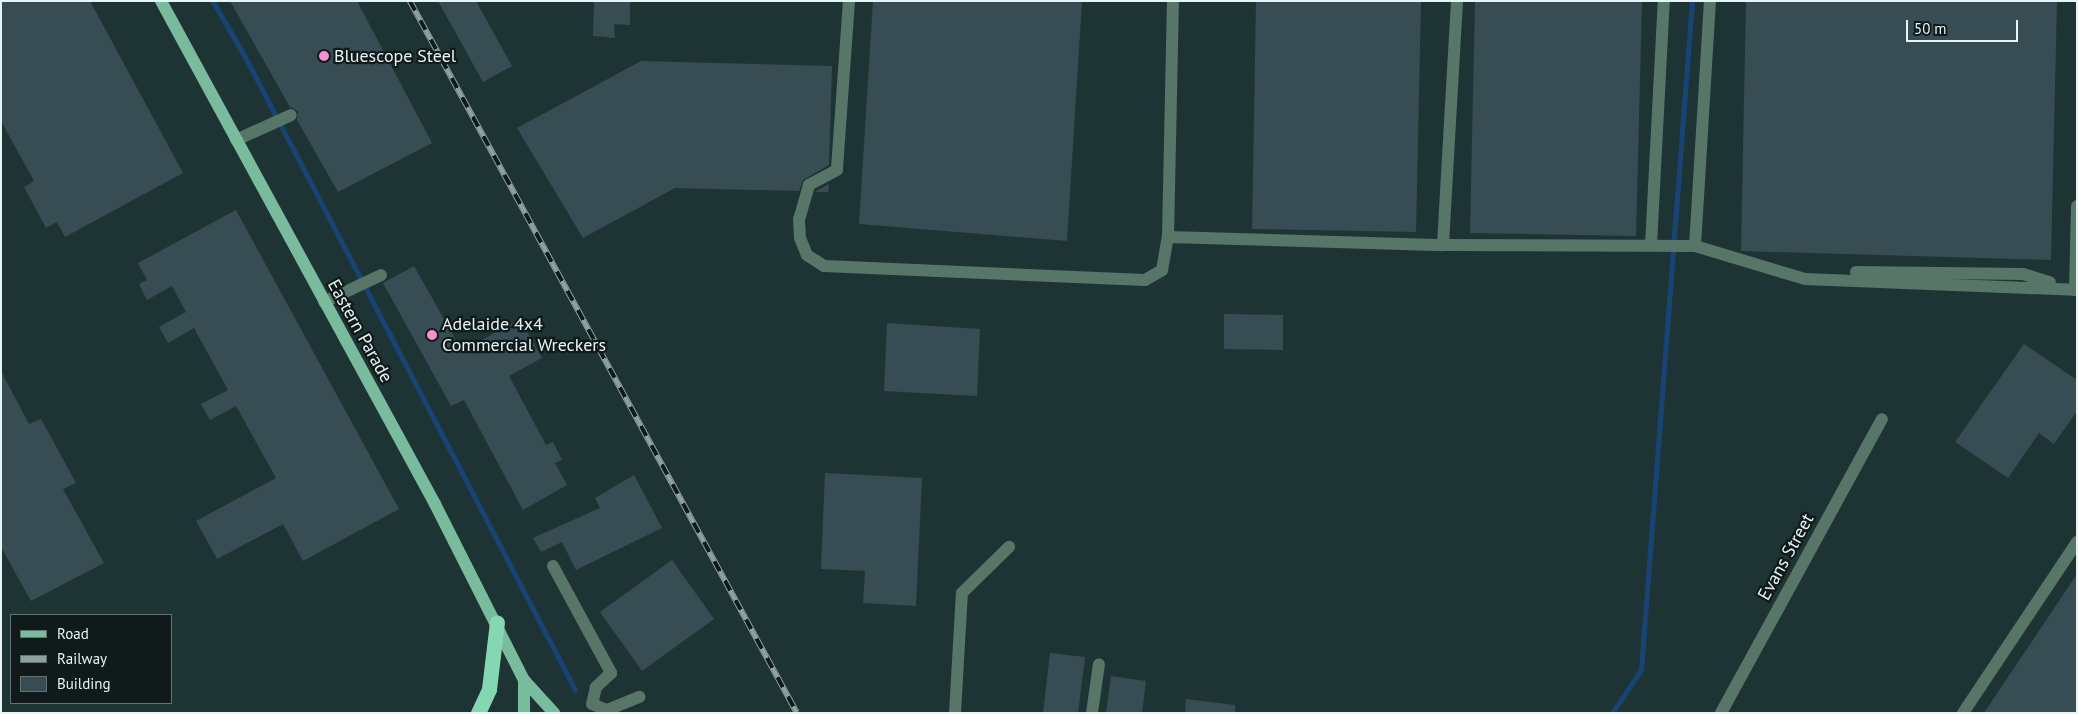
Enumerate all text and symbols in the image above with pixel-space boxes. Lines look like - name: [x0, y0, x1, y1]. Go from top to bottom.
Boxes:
- scale bar: [1908, 10, 2020, 42]
- text: 50 m: [1914, 19, 1947, 38]
- place label: Bluescope Steel: [334, 45, 456, 67]
- marker: Bluescope Steel: [318, 50, 330, 62]
- street label: Eastern Parade: [323, 276, 397, 386]
- place label: Adelaide 4x4 Commercial Wreckers: [442, 314, 606, 356]
- marker: Adelaide 4x4 Commercial Wreckers: [426, 329, 438, 341]
- street label: Evans Street: [1753, 510, 1819, 604]
- legend: [10, 614, 172, 704]
- text: Road: [57, 624, 89, 643]
- text: Railway: [57, 649, 107, 668]
- text: Building: [57, 674, 111, 693]

